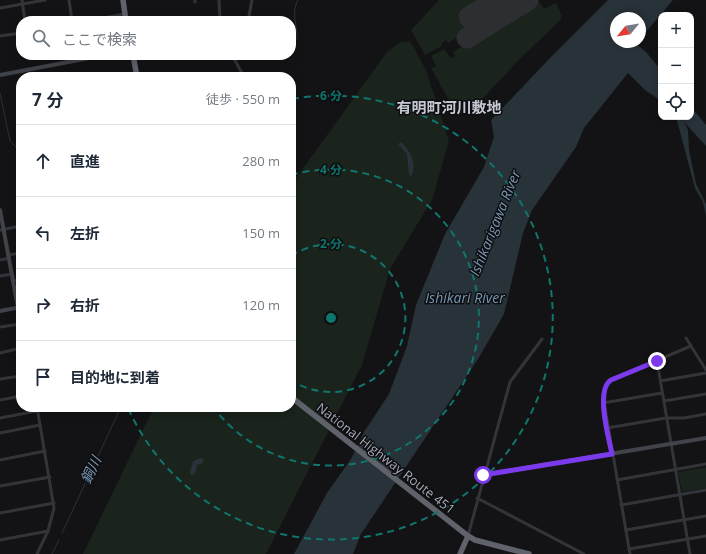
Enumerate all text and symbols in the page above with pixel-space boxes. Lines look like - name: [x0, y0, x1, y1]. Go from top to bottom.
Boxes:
- north arrow: [610, 12, 646, 48]
- map controls: [658, 12, 694, 120]
- button: +: [658, 12, 694, 48]
- search box: [16, 16, 296, 60]
- icon: search: [30, 27, 52, 49]
- text: ここで検索: [62, 29, 137, 49]
- button: −: [658, 48, 694, 84]
- button: locate: [658, 84, 694, 120]
- text: 6 分: [320, 87, 342, 104]
- text: 7 分: [32, 88, 63, 111]
- text: 徒歩 · 550 m: [206, 90, 280, 108]
- district label: 有明町河川敷地: [396, 97, 502, 117]
- icon: ahead: [32, 150, 54, 172]
- text: 直進: [70, 151, 100, 171]
- text: 280 m: [242, 152, 280, 170]
- text: 4 分: [320, 161, 342, 178]
- water label: Ishikarigawa River: [465, 167, 525, 279]
- icon: left: [32, 222, 54, 244]
- text: 左折: [70, 223, 100, 243]
- text: 150 m: [242, 224, 280, 242]
- text: 2 分: [320, 235, 342, 252]
- water label: Ishikari River: [425, 288, 505, 307]
- icon: right: [32, 294, 54, 316]
- text: 右折: [70, 295, 100, 315]
- text: 120 m: [242, 296, 280, 314]
- centre of rings: [324, 311, 338, 325]
- route end: [648, 352, 666, 370]
- icon: arrive: [32, 366, 54, 388]
- text: 目的地に到着: [70, 367, 160, 387]
- street label: National Highway Route 451: [313, 398, 459, 518]
- water label: 銅川: [76, 451, 106, 486]
- route start: [474, 466, 492, 484]

